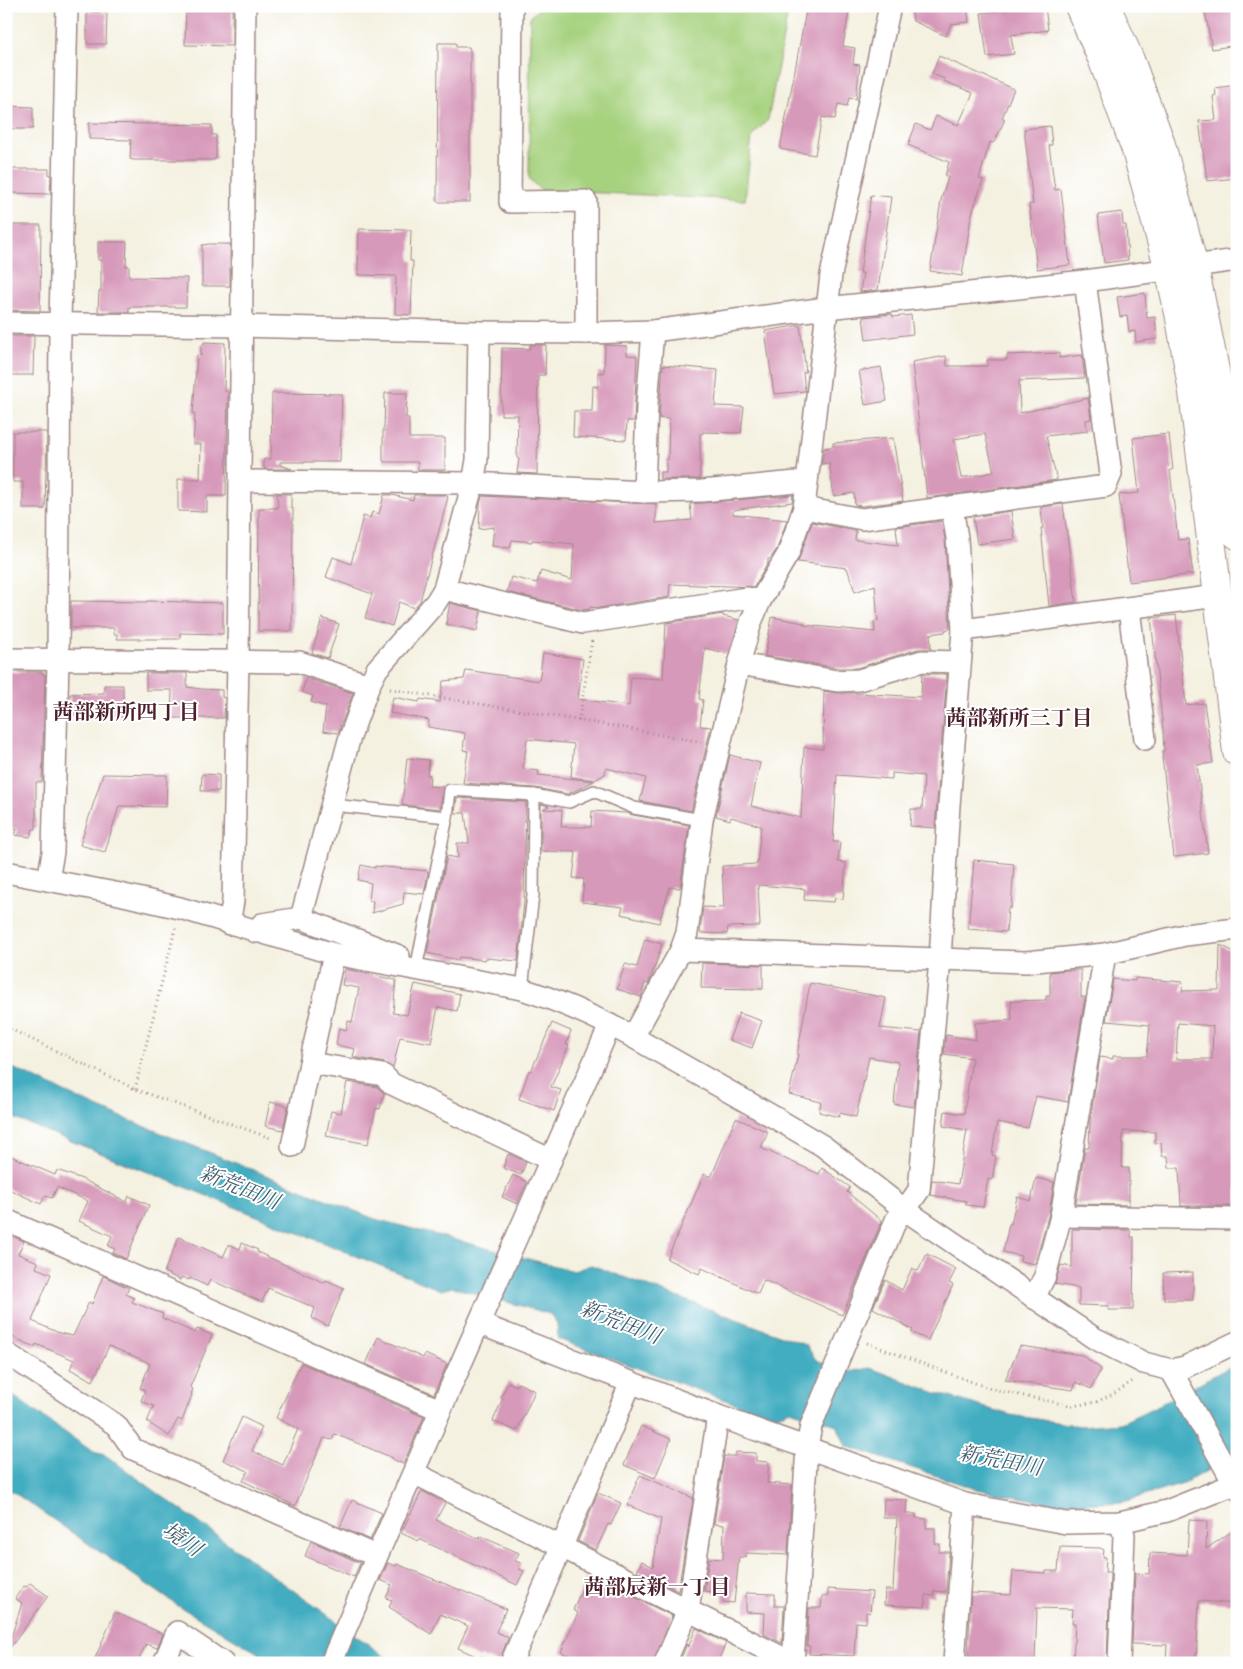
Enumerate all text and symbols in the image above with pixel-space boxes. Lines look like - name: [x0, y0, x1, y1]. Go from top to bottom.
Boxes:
- district label: 茜部新所四丁目: [53, 699, 200, 729]
- district label: 茜部新所三丁目: [946, 705, 1093, 735]
- water label: 新荒田川: [194, 1159, 285, 1219]
- water label: 新荒田川: [575, 1295, 666, 1354]
- water label: 新荒田川: [956, 1439, 1046, 1485]
- water label: 境川: [155, 1517, 208, 1566]
- district label: 茜部辰新一丁目: [584, 1574, 731, 1604]

